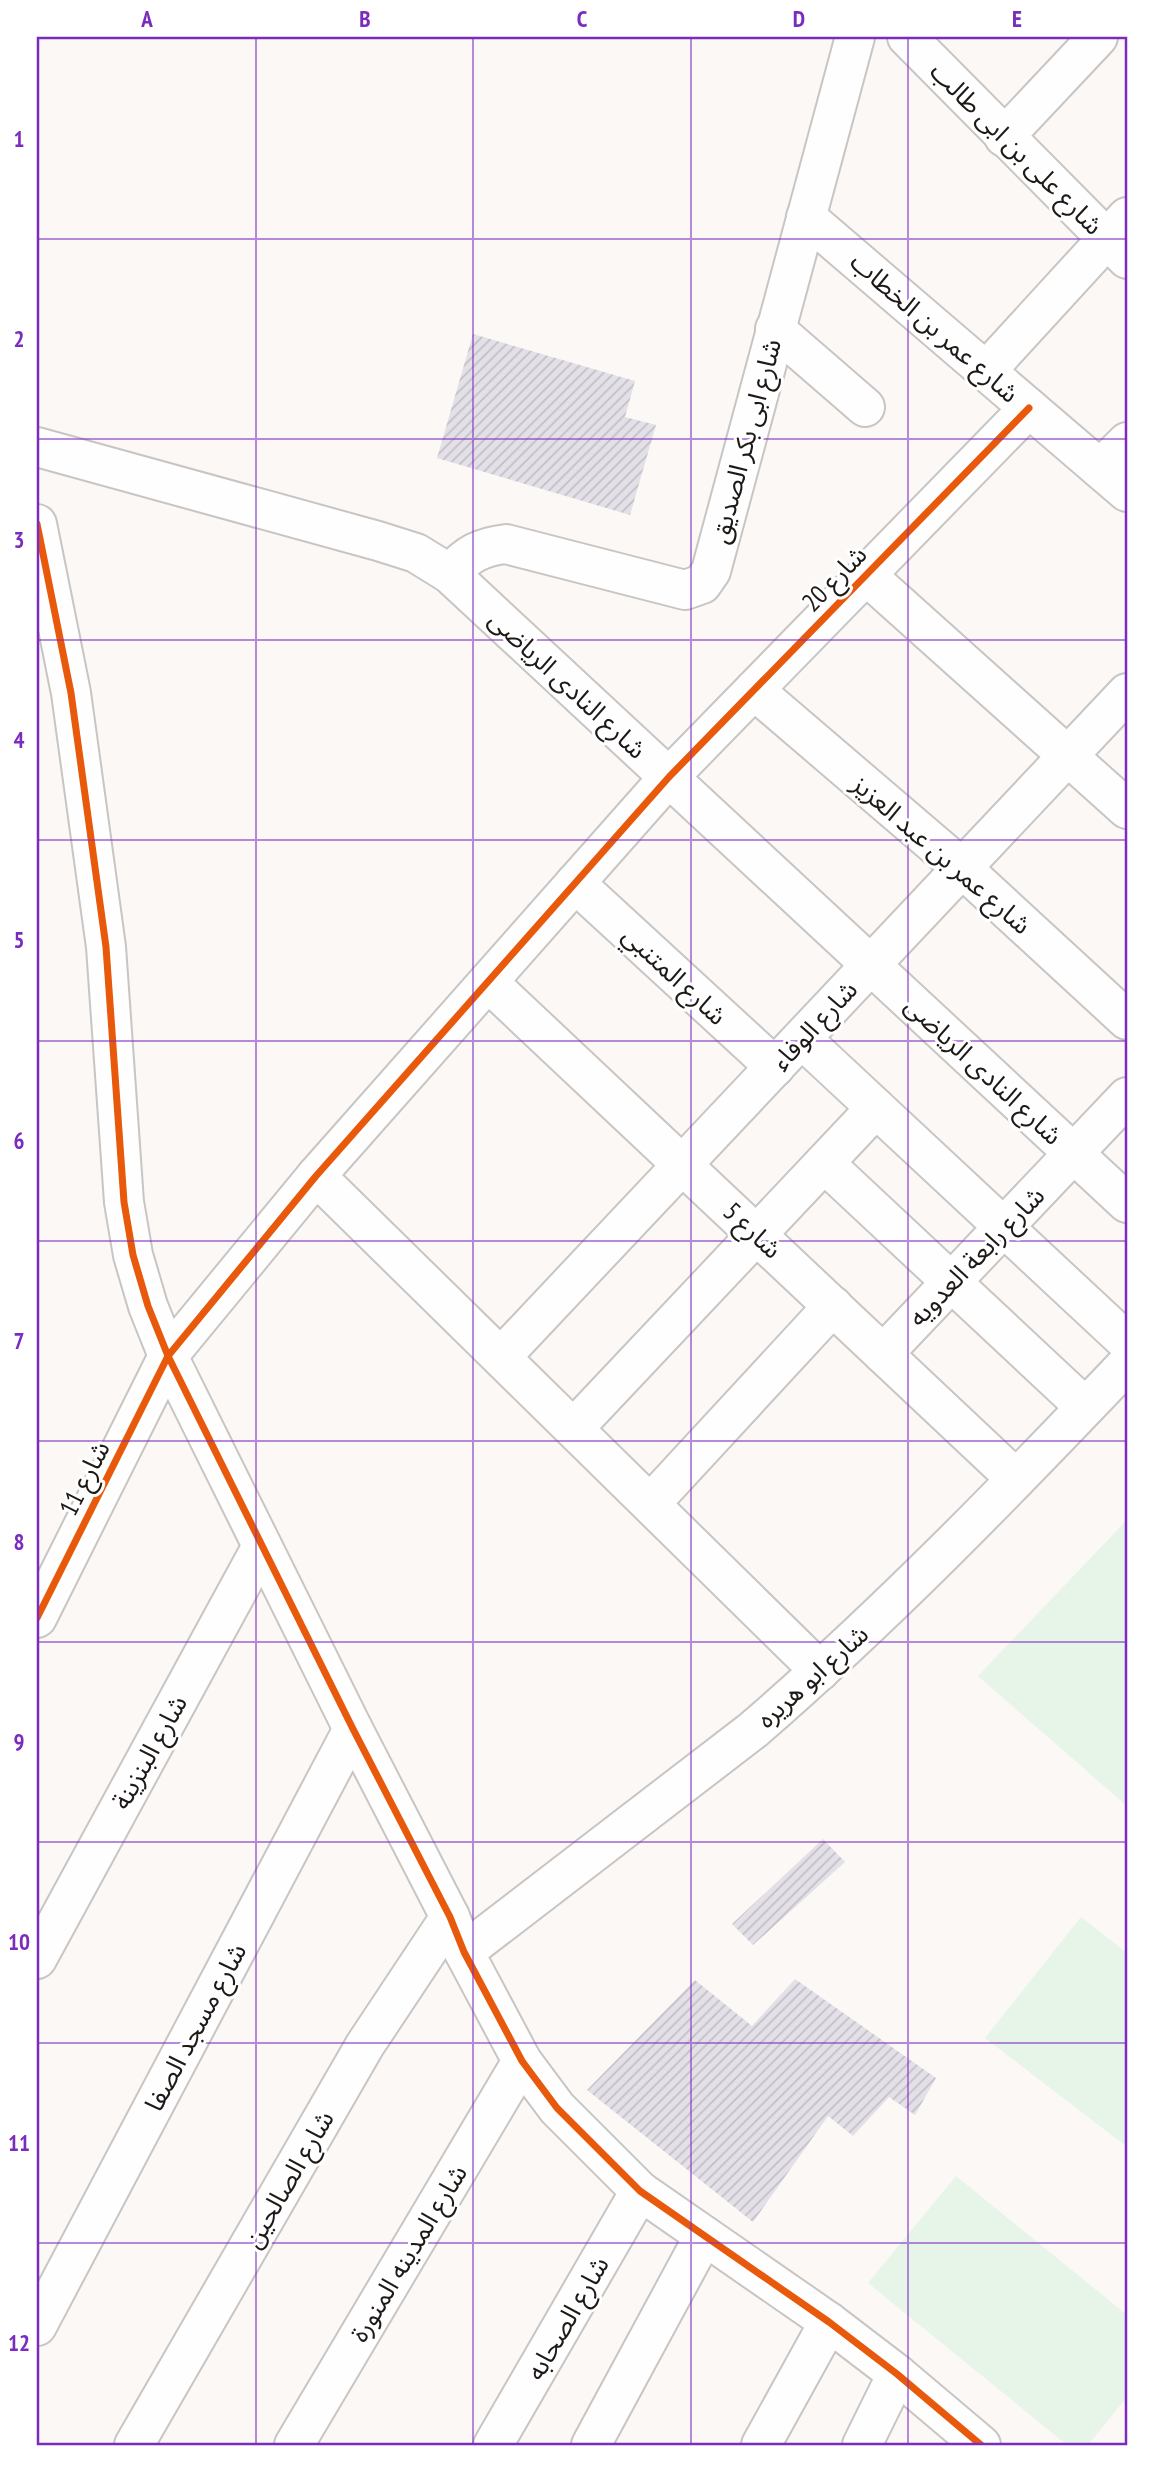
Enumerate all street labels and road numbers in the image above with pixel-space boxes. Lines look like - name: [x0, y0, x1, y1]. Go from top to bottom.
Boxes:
- street label: شارع على بن ابى طالب: [921, 55, 1110, 244]
- street label: شارع عمر بن الخطاب: [842, 245, 1026, 412]
- street label: شارع ابى بكر الصديق: [702, 335, 791, 548]
- street label: شارع 20: [794, 538, 876, 620]
- street label: شارع النادى الرياضى: [480, 602, 654, 768]
- street label: شارع عمر بن عبد العزيز: [843, 766, 1038, 943]
- street label: شارع المتنبي: [613, 918, 734, 1035]
- street label: شارع الوفاء: [764, 973, 866, 1079]
- street label: شارع النادى الرياضى: [896, 988, 1070, 1154]
- street label: شارع رابعة العدويه: [901, 1179, 1053, 1335]
- street label: شارع 5: [715, 1195, 789, 1267]
- street label: شارع 11: [51, 1435, 119, 1522]
- street label: شارع ابو هريره: [749, 1617, 877, 1737]
- street label: شارع البنزينة: [104, 1689, 197, 1816]
- street label: شارع مسجد الصفا: [137, 1937, 256, 2118]
- street label: شارع الصالحين: [235, 2104, 343, 2255]
- street label: شارع المدينه المنورة: [342, 2158, 476, 2349]
- street label: شارع الصحابه: [518, 2250, 618, 2387]

